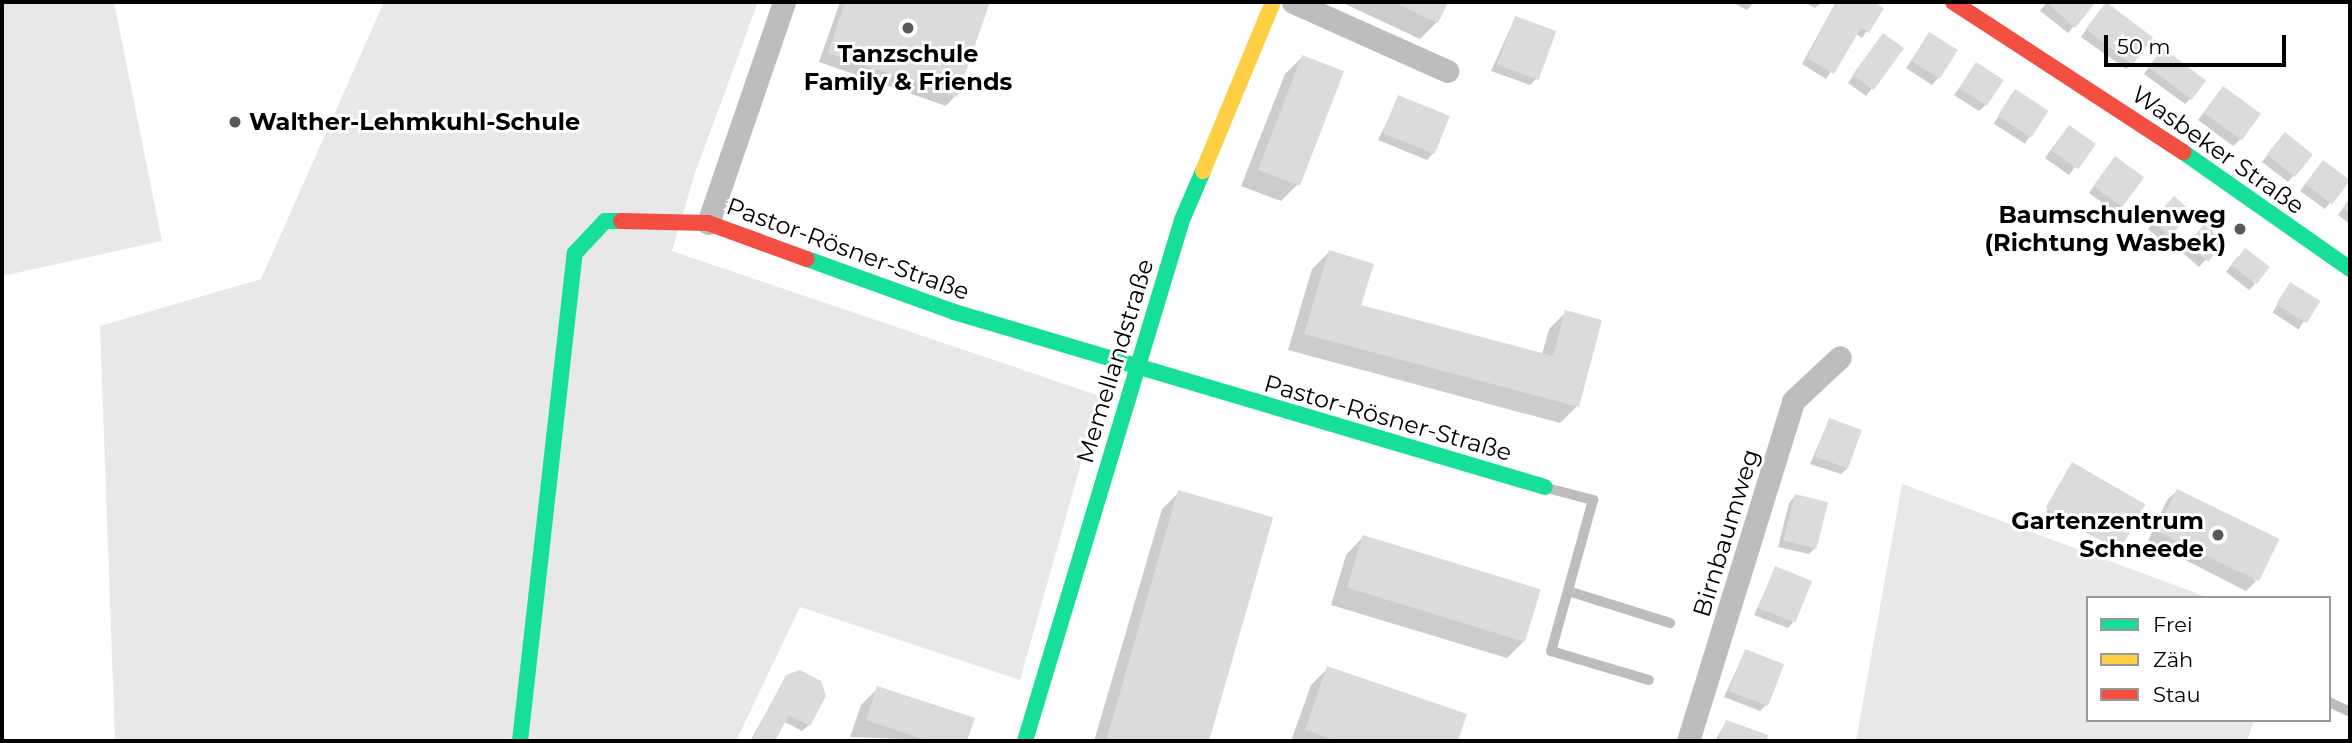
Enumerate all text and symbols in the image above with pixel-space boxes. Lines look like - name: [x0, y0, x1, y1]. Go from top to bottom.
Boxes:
- marker: Tanzschule Family & Friends: [900, 20, 916, 36]
- scale bar: [2107, 21, 2289, 65]
- text: 50 m: [2117, 34, 2171, 59]
- place label: Tanzschule Family & Friends: [804, 40, 1012, 96]
- street label: Wasbeker Straße: [2126, 80, 2310, 220]
- place label: Walther-Lehmkuhl-Schule: [249, 108, 580, 136]
- marker: Walther-Lehmkuhl-Schule: [227, 114, 243, 130]
- street label: Pastor-Rösner-Straße: [723, 192, 973, 306]
- place label: Baumschulenweg (Richtung Wasbek): [1985, 201, 2226, 257]
- marker: Baumschulenweg (Richtung Wasbek): [2232, 221, 2248, 237]
- street label: Memellandstraße: [1070, 256, 1160, 466]
- street label: Pastor-Rösner-Straße: [1261, 369, 1515, 467]
- street label: Birnbaumweg: [1687, 446, 1765, 620]
- place label: Gartenzentrum Schneede: [2011, 507, 2204, 563]
- marker: Gartenzentrum Schneede: [2210, 527, 2226, 543]
- legend: [2086, 596, 2331, 722]
- text: Frei: [2153, 612, 2193, 637]
- text: Zäh: [2153, 647, 2193, 672]
- text: Stau: [2153, 682, 2201, 707]

